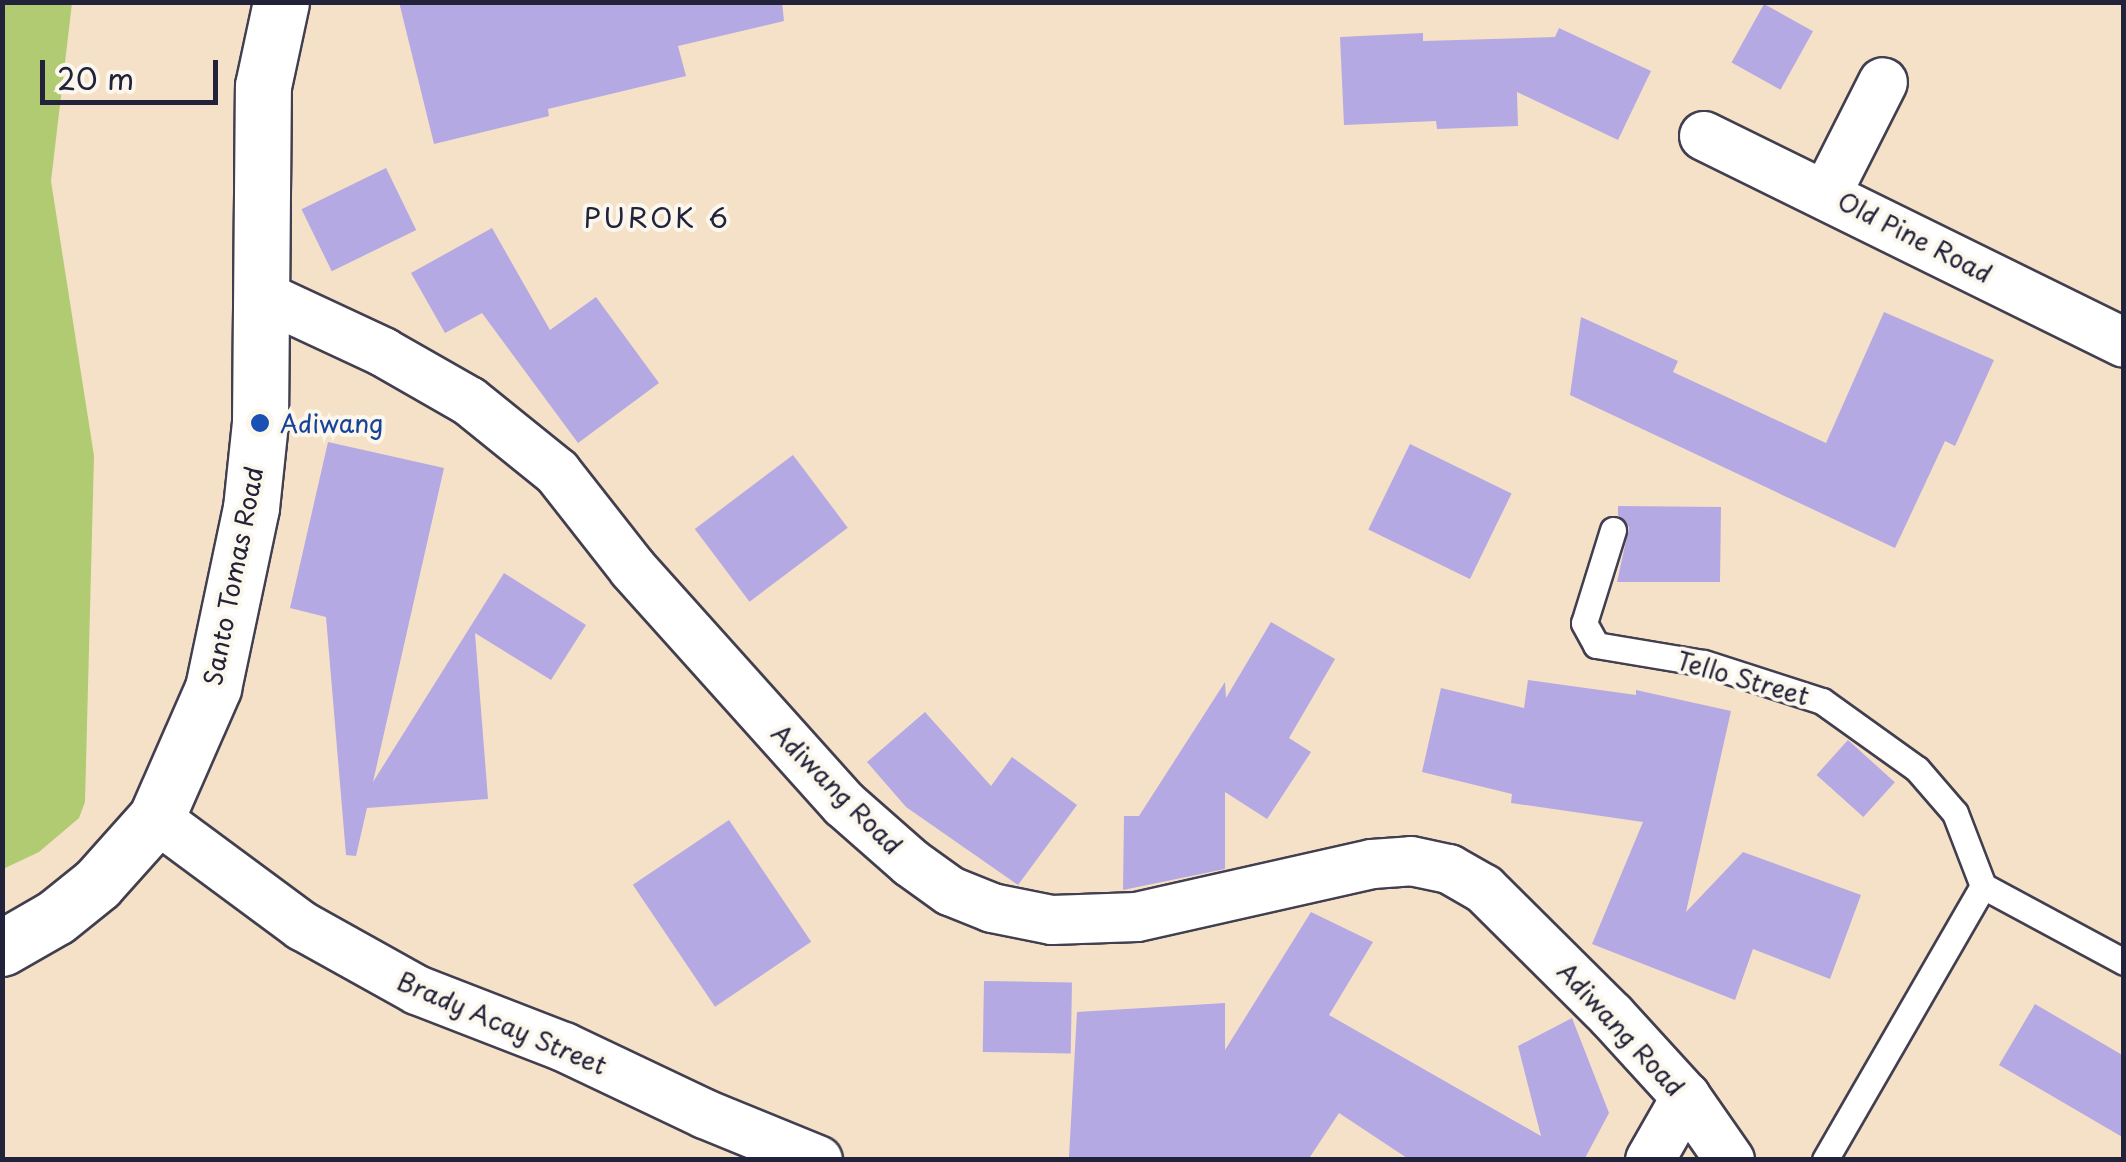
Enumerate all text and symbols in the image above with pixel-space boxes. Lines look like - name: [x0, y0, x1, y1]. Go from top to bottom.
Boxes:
- scale bar: [45, 40, 222, 102]
- text: 20 m: [57, 55, 134, 100]
- street label: Old Pine Road: [1833, 185, 1997, 289]
- district label: PUROK 6: [583, 200, 731, 234]
- place label: Adiwang: [280, 408, 383, 438]
- marker: Adiwang: [249, 412, 271, 434]
- street label: Santo Tomas Road: [197, 464, 269, 688]
- street label: Tello Street: [1674, 645, 1812, 711]
- street label: Adiwang Road: [766, 718, 908, 860]
- street label: Adiwang Road: [1551, 956, 1691, 1102]
- street label: Brady Acay Street: [392, 965, 612, 1081]

